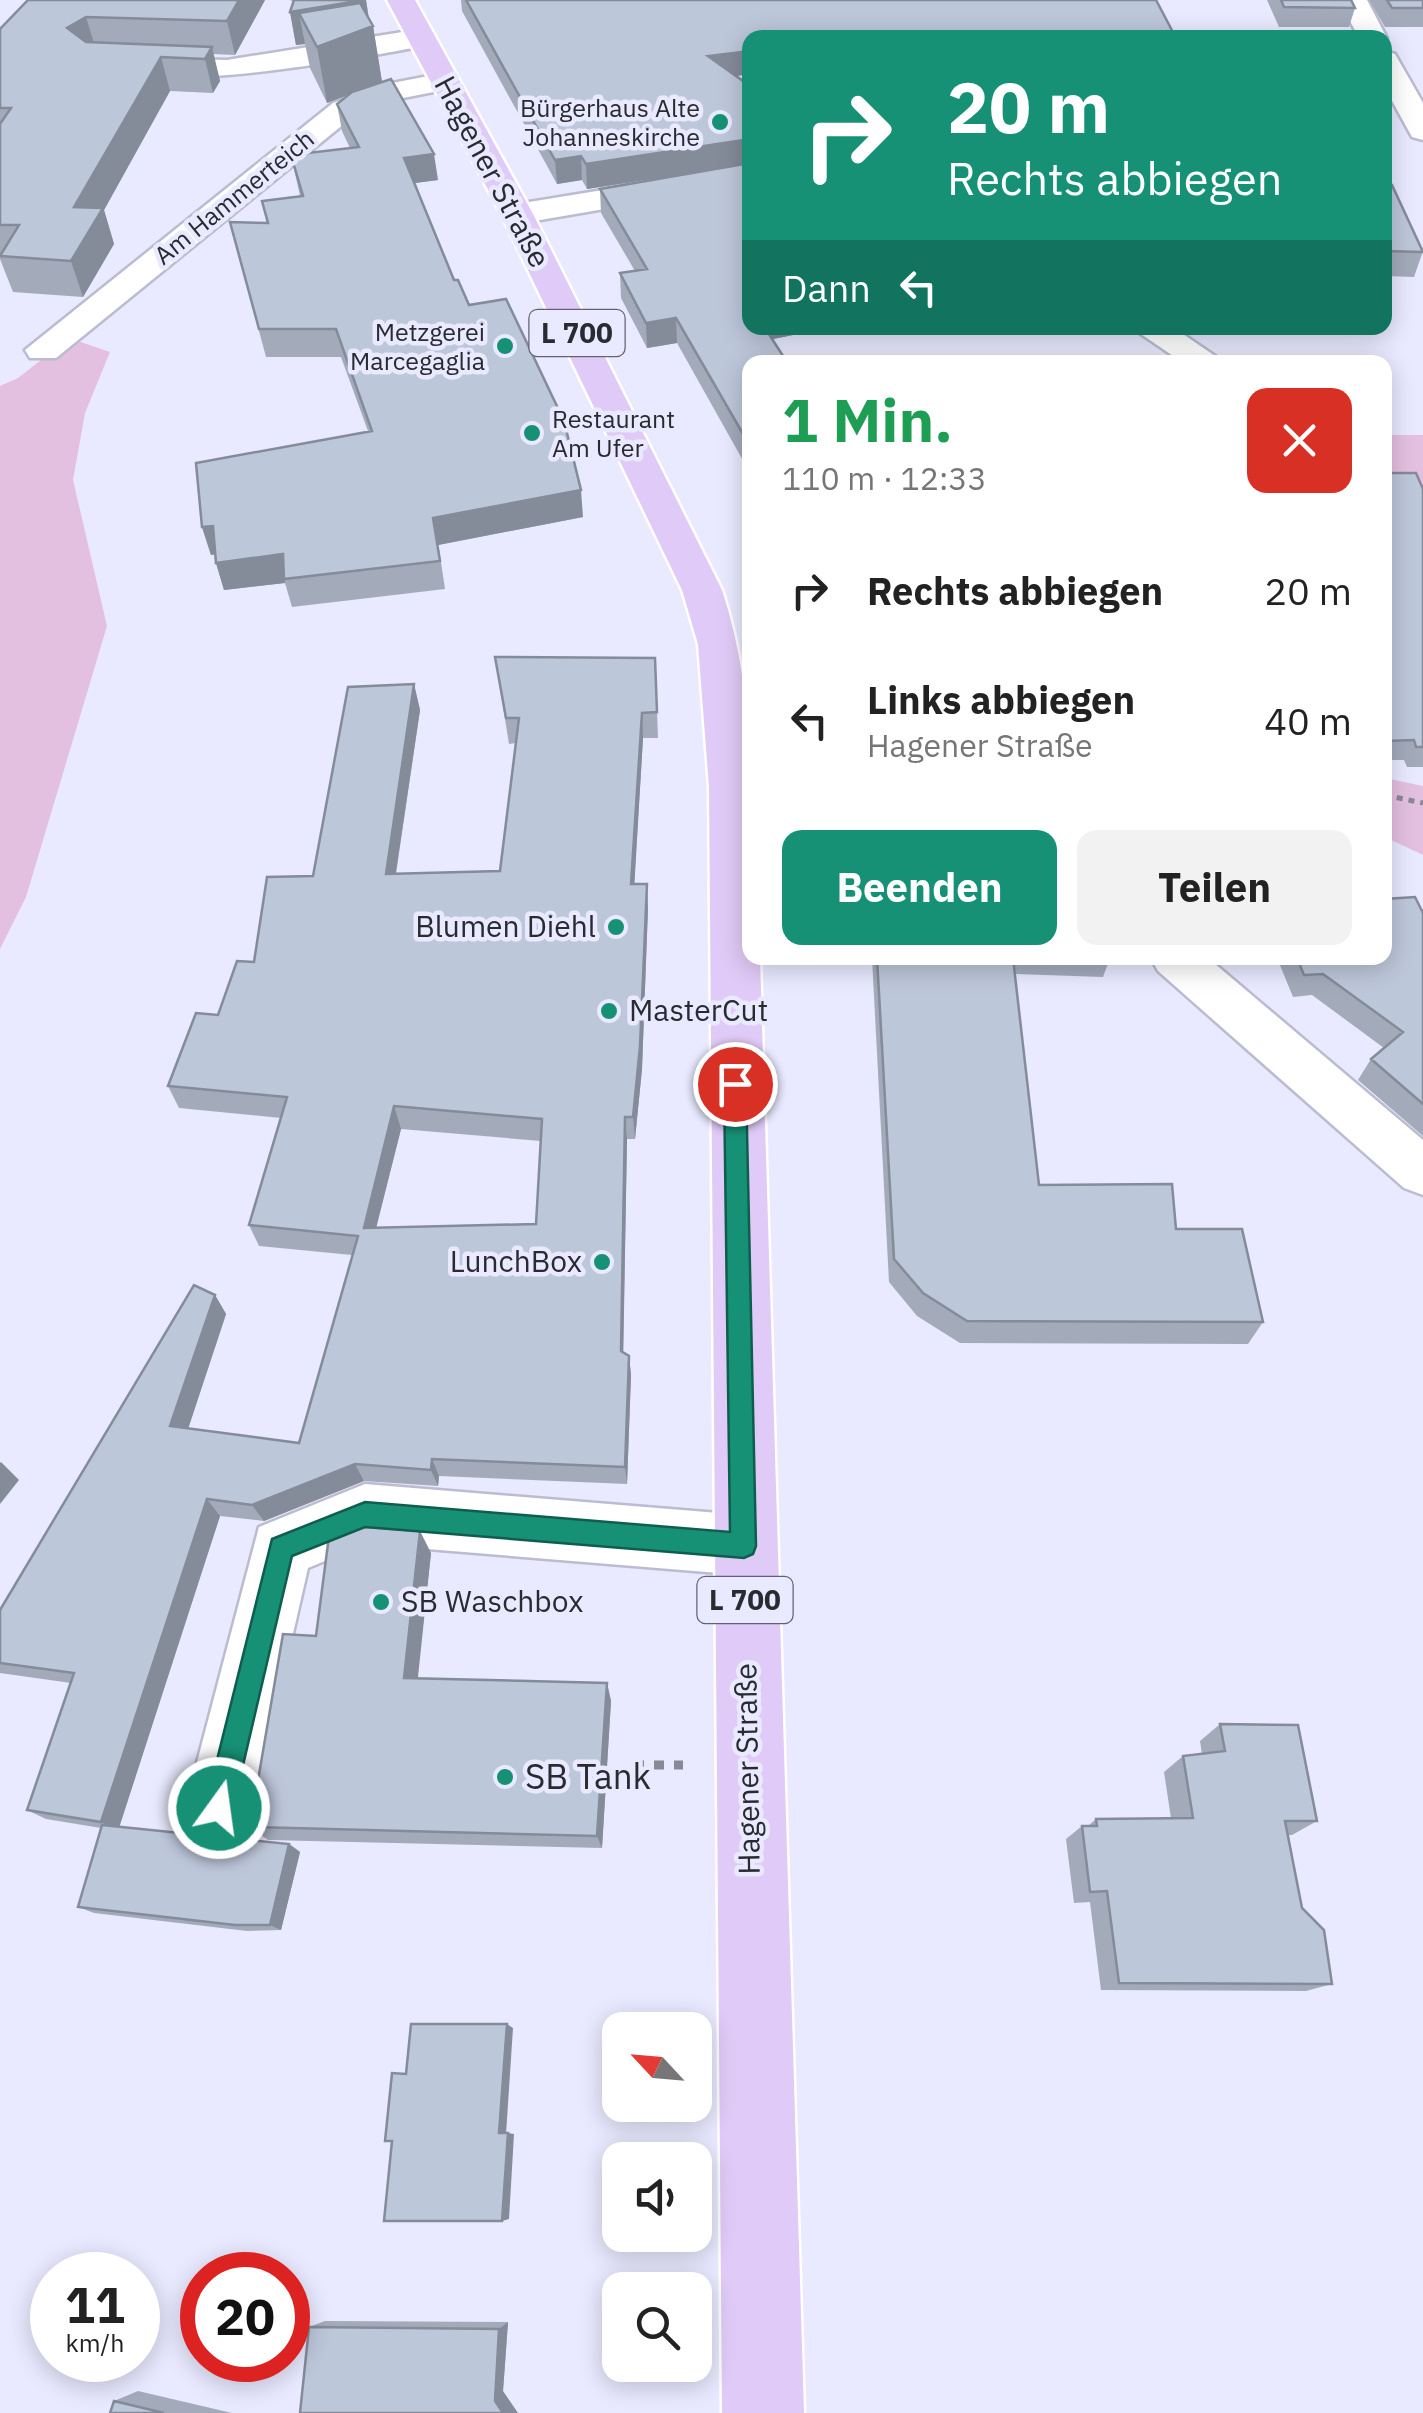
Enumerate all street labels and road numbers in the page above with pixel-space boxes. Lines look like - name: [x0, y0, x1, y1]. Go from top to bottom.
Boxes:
- street label: Hagener Straße: [426, 69, 560, 274]
- street label: Am Hammerteich: [147, 122, 321, 271]
- road number: L 700: [530, 310, 624, 356]
- road number: L 700: [698, 1577, 792, 1623]
- street label: Hagener Straße: [725, 1663, 768, 1875]

